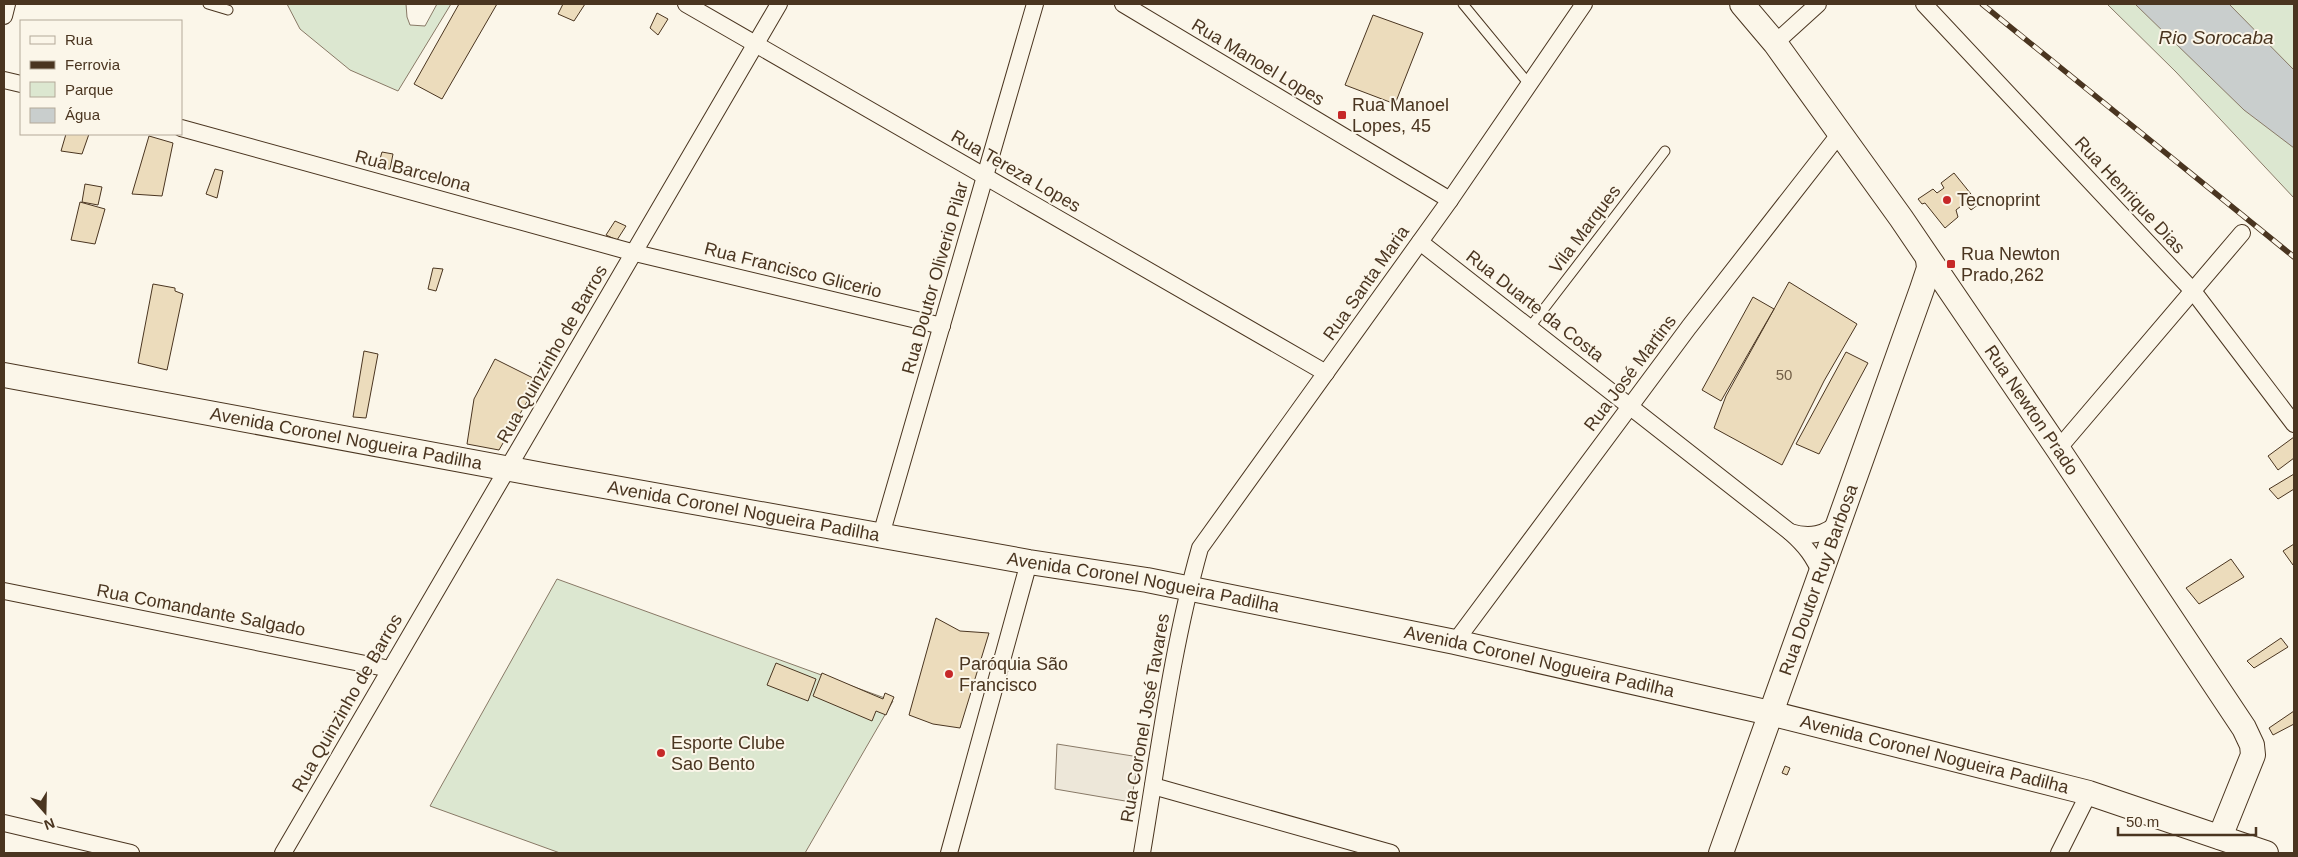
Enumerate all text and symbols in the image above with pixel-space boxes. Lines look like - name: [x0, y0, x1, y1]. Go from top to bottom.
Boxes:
- street label: Rua Manoel Lopes: [1188, 15, 1328, 109]
- legend: [20, 20, 182, 135]
- water label: Rio Sorocaba: [2158, 27, 2274, 48]
- text: Rua: [65, 31, 93, 48]
- text: Ferrovia: [65, 56, 121, 73]
- text: Parque: [65, 81, 113, 98]
- place label: Rua Manoel Lopes, 45: [1352, 95, 1449, 136]
- text: Água: [65, 106, 101, 123]
- marker: Rua Manoel Lopes, 45: [1336, 109, 1348, 121]
- street label: Rua Tereza Lopes: [948, 126, 1084, 216]
- street label: Rua Henrique Dias: [2071, 133, 2189, 257]
- street label: Rua Barcelona: [353, 146, 474, 196]
- street label: Rua Doutor Oliverio Pilar: [898, 180, 972, 376]
- street label: Vila Marques: [1545, 181, 1625, 277]
- place label: Tecnoprint: [1957, 190, 2040, 210]
- marker: Tecnoprint: [1941, 194, 1953, 206]
- street label: Rua Santa Maria: [1319, 221, 1413, 344]
- street label: Rua Francisco Glicerio: [702, 238, 884, 302]
- place label: Rua Newton Prado,262: [1961, 244, 2060, 285]
- street label: Rua Duarte da Costa: [1462, 246, 1609, 367]
- marker: Rua Newton Prado,262: [1945, 258, 1957, 270]
- street label: Rua Quinzinho de Barros: [493, 261, 611, 447]
- street label: Rua José Martins: [1580, 311, 1680, 435]
- street label: Rua Newton Prado: [1981, 342, 2082, 479]
- house number: 50: [1776, 366, 1792, 383]
- street label: Avenida Coronel Nogueira Padilha: [209, 404, 485, 474]
- street label: Avenida Coronel Nogueira Padilha: [606, 477, 882, 545]
- street label: Rua Doutor Ruy Barbosa: [1775, 481, 1862, 678]
- street label: Avenida Coronel Nogueira Padilha: [1006, 548, 1282, 617]
- street label: Rua Comandante Salgado: [95, 580, 307, 640]
- street label: Rua Quinzinho de Barros: [288, 610, 406, 796]
- street label: Rua Coronel José Tavares: [1117, 612, 1173, 824]
- street label: Avenida Coronel Nogueira Padilha: [1403, 622, 1677, 701]
- place label: Paróquia São Francisco: [959, 654, 1068, 695]
- marker: Paróquia São Francisco: [943, 668, 955, 680]
- street label: Avenida Coronel Nogueira Padilha: [1798, 711, 2072, 798]
- place label: Esporte Clube Sao Bento: [671, 733, 785, 774]
- marker: Esporte Clube Sao Bento: [655, 747, 667, 759]
- north arrow: [20, 787, 70, 837]
- scale bar: [2118, 804, 2256, 836]
- text: 50 m: [2126, 813, 2159, 830]
- text: N: [42, 815, 57, 833]

